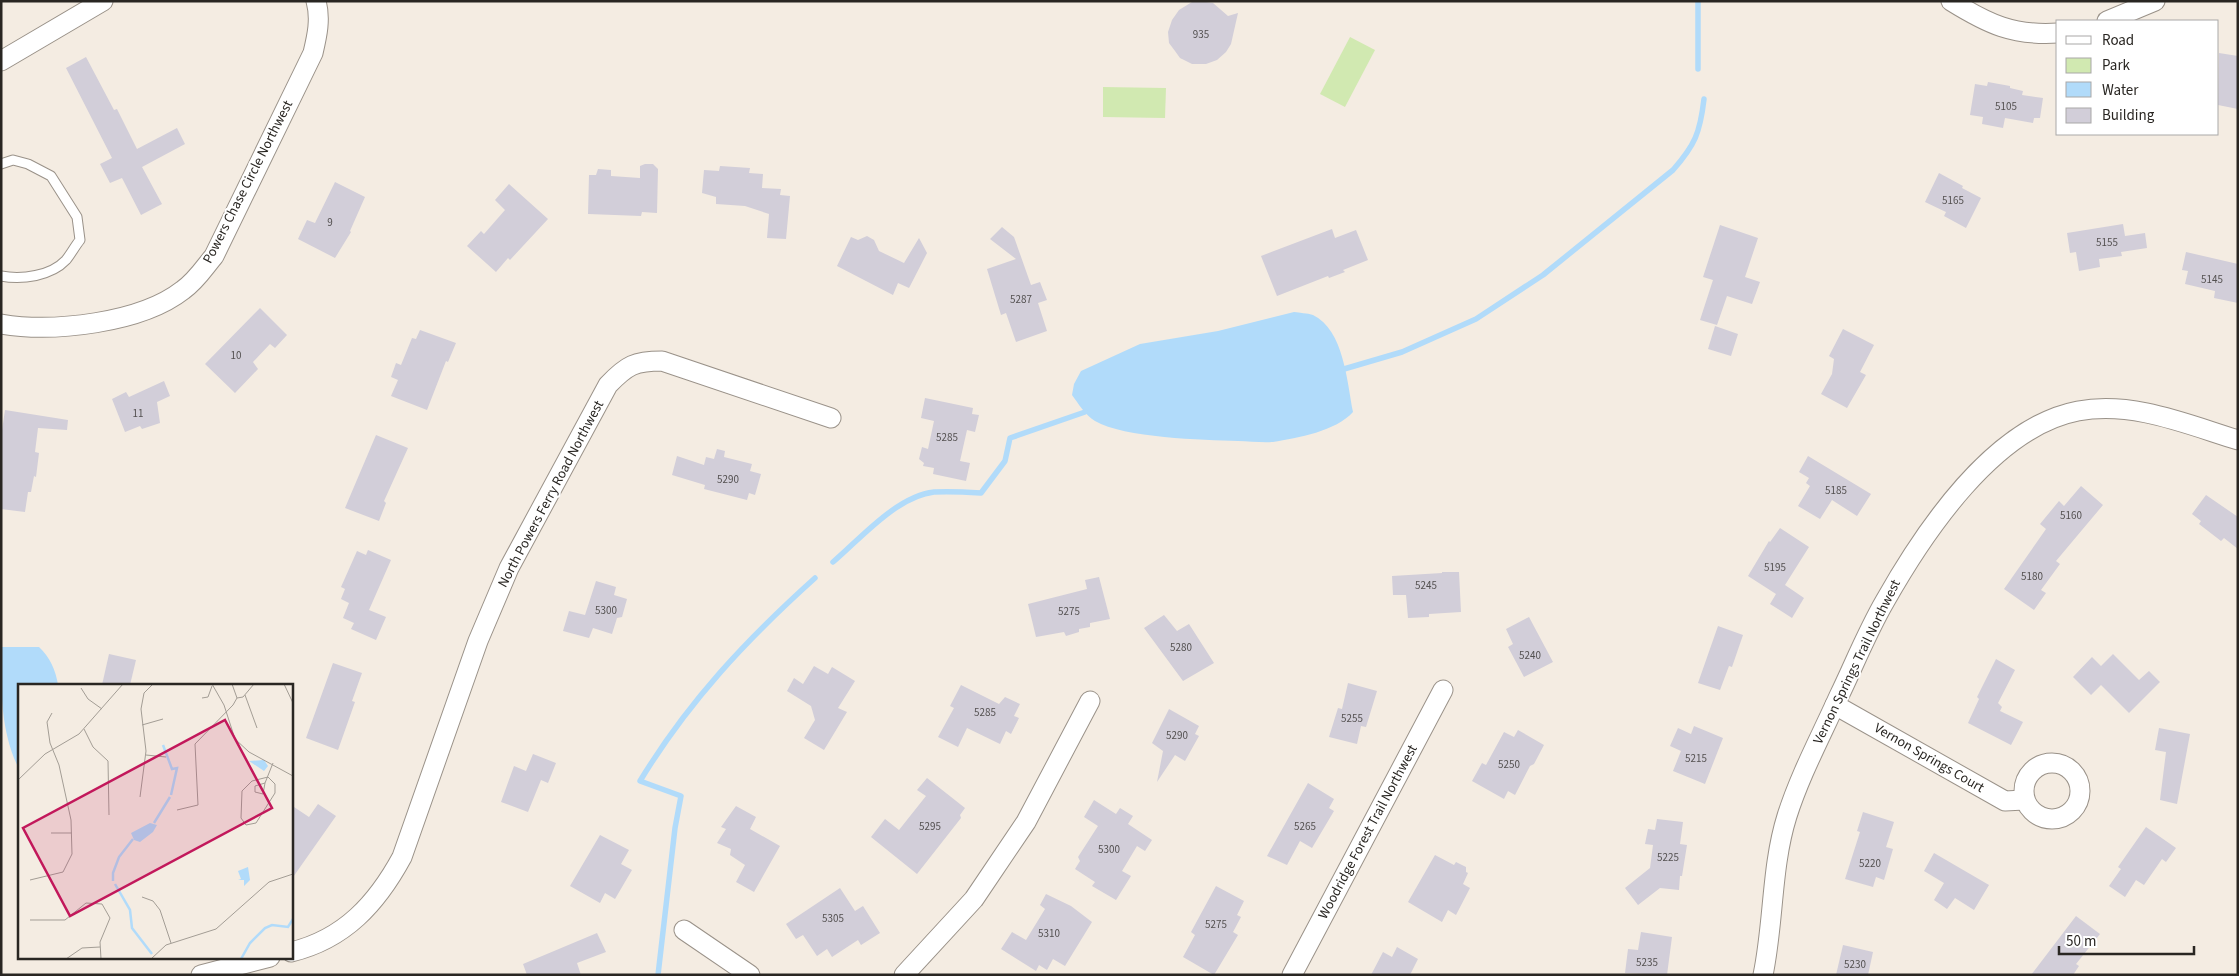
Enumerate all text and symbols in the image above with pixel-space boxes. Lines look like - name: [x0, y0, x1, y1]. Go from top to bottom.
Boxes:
- legend: [2056, 20, 2219, 135]
- house number: 935: [1193, 27, 1209, 42]
- text: Road: [2102, 30, 2134, 51]
- text: Park: [2102, 55, 2131, 76]
- text: Water: [2102, 80, 2139, 101]
- street label: Powers Chase Circle Northwest: [198, 97, 298, 267]
- house number: 5105: [1995, 99, 2017, 114]
- text: Building: [2102, 105, 2155, 126]
- house number: 5165: [1942, 193, 1964, 208]
- house number: 9: [327, 215, 333, 230]
- house number: 5155: [2096, 235, 2118, 250]
- house number: 5145: [2201, 272, 2223, 287]
- house number: 5287: [1010, 292, 1032, 307]
- house number: 10: [231, 348, 241, 363]
- street label: North Powers Ferry Road Northwest: [493, 397, 609, 591]
- house number: 11: [133, 406, 143, 421]
- house number: 5285: [936, 430, 958, 445]
- house number: 5290: [717, 472, 739, 487]
- house number: 5185: [1825, 483, 1847, 498]
- house number: 5160: [2060, 508, 2082, 523]
- house number: 5195: [1764, 560, 1786, 575]
- house number: 5180: [2021, 569, 2043, 584]
- street label: Vernon Springs Trail Northwest: [1808, 576, 1906, 748]
- house number: 5245: [1415, 578, 1437, 593]
- house number: 5300: [595, 603, 617, 618]
- house number: 5275: [1058, 604, 1080, 619]
- house number: 5280: [1170, 640, 1192, 655]
- house number: 5240: [1519, 648, 1541, 663]
- inset map: [18, 684, 292, 958]
- house number: 5285: [974, 705, 996, 720]
- house number: 5255: [1341, 711, 1363, 726]
- street label: Vernon Springs Court: [1870, 718, 1988, 798]
- house number: 5290: [1166, 728, 1188, 743]
- street label: Woodridge Forest Trail Northwest: [1313, 741, 1423, 923]
- house number: 5215: [1685, 751, 1707, 766]
- house number: 5250: [1498, 757, 1520, 772]
- house number: 5295: [919, 819, 941, 834]
- house number: 5265: [1294, 819, 1316, 834]
- house number: 5300: [1098, 842, 1120, 857]
- house number: 5225: [1657, 850, 1679, 865]
- house number: 5220: [1859, 856, 1881, 871]
- house number: 5305: [822, 911, 844, 926]
- house number: 5275: [1205, 917, 1227, 932]
- scale bar: [2059, 924, 2194, 956]
- house number: 5310: [1038, 926, 1060, 941]
- text: 50 m: [2066, 931, 2096, 952]
- house number: 5235: [1636, 955, 1658, 970]
- house number: 5230: [1844, 957, 1866, 972]

